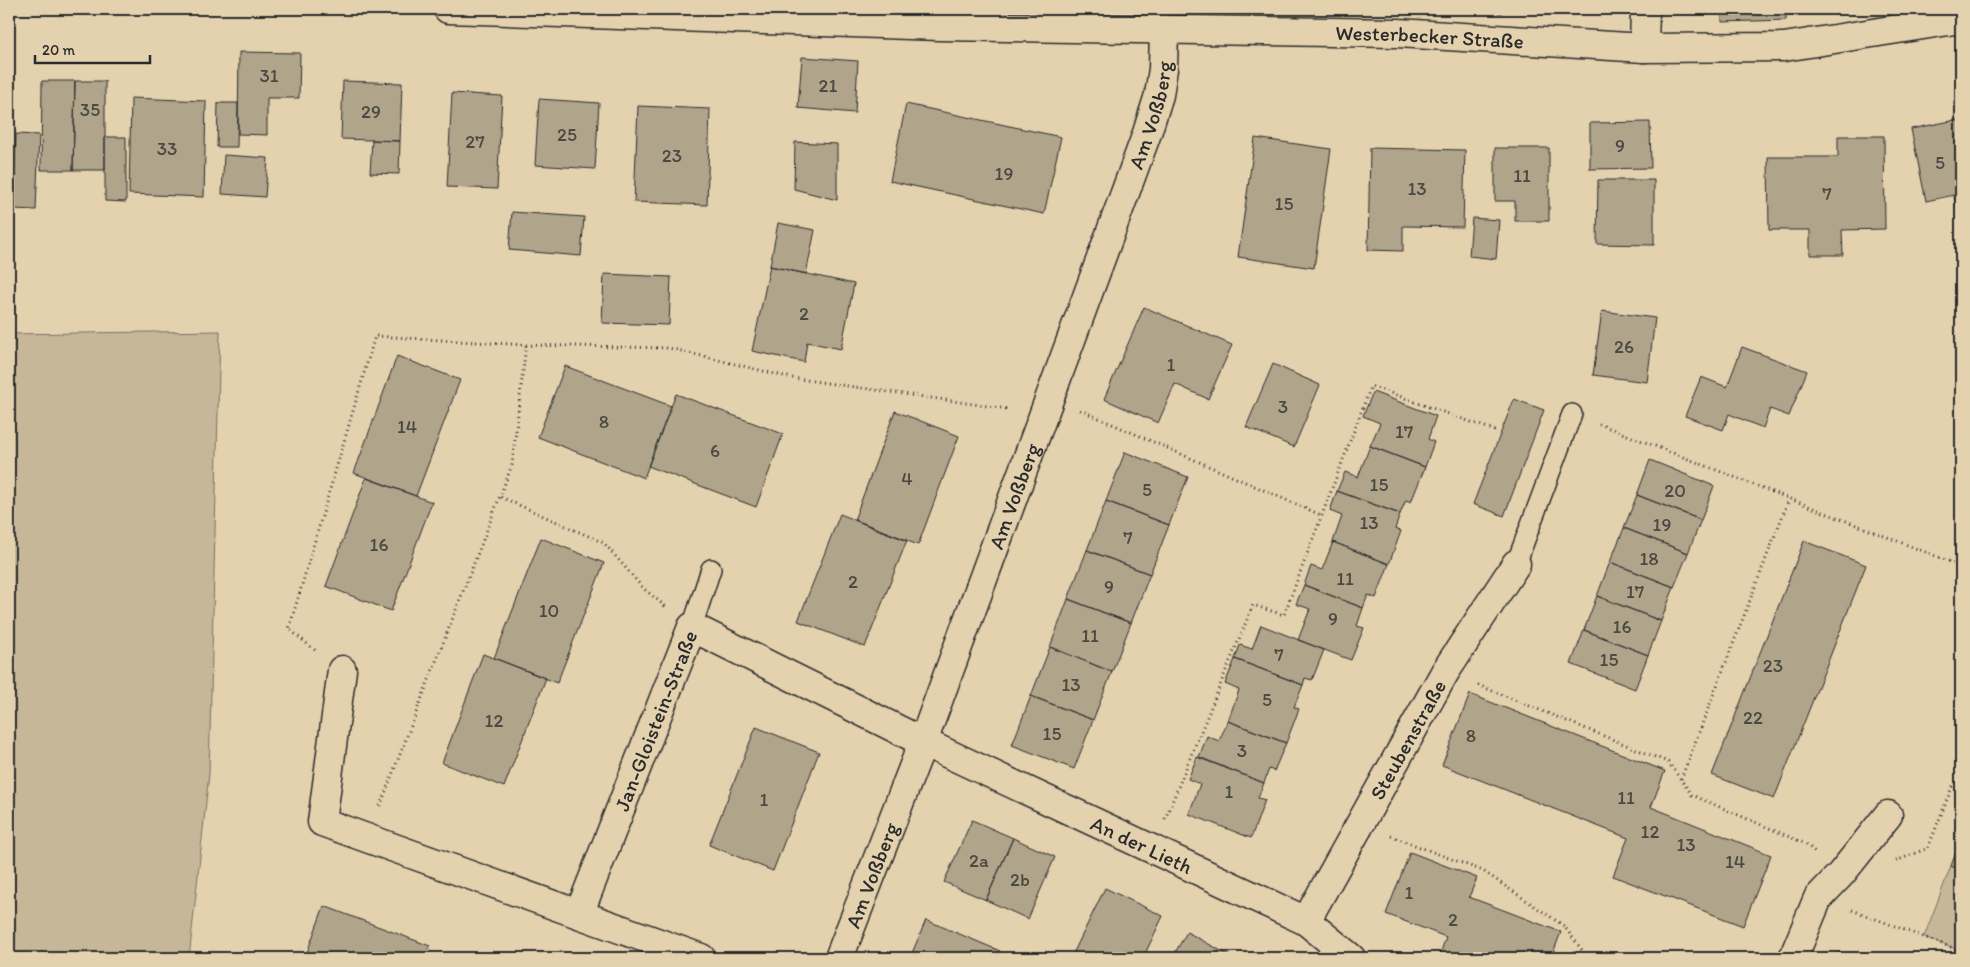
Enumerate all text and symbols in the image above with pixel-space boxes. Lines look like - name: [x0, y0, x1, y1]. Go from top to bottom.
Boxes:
- street label: Westerbecker Straße: [1335, 20, 1525, 53]
- scale bar: [35, 32, 150, 64]
- text: 20 m: [42, 41, 76, 59]
- street label: Am Voßberg: [1123, 61, 1176, 172]
- house number: 31: [259, 64, 279, 87]
- house number: 21: [819, 74, 838, 97]
- house number: 35: [80, 98, 100, 121]
- house number: 29: [361, 100, 381, 123]
- house number: 25: [557, 123, 577, 146]
- house number: 27: [465, 130, 485, 153]
- house number: 9: [1615, 134, 1625, 157]
- house number: 33: [157, 137, 177, 160]
- house number: 23: [662, 144, 682, 167]
- house number: 5: [1935, 151, 1945, 174]
- house number: 19: [995, 162, 1013, 185]
- house number: 11: [1513, 164, 1531, 187]
- house number: 13: [1407, 177, 1427, 200]
- house number: 7: [1822, 182, 1832, 205]
- house number: 15: [1275, 192, 1293, 215]
- house number: 2: [799, 302, 809, 325]
- house number: 26: [1614, 335, 1634, 358]
- house number: 1: [1167, 353, 1176, 376]
- house number: 3: [1278, 395, 1288, 418]
- house number: 8: [599, 410, 609, 433]
- house number: 14: [397, 415, 417, 438]
- house number: 17: [1395, 420, 1413, 443]
- house number: 6: [710, 439, 720, 462]
- street label: Am Voßberg: [983, 439, 1045, 552]
- house number: 4: [901, 467, 913, 490]
- house number: 15: [1370, 473, 1388, 496]
- house number: 5: [1142, 478, 1152, 501]
- house number: 20: [1664, 479, 1686, 502]
- house number: 13: [1359, 511, 1379, 534]
- house number: 19: [1653, 513, 1671, 536]
- house number: 7: [1123, 526, 1133, 549]
- house number: 16: [370, 533, 388, 556]
- house number: 18: [1639, 547, 1659, 570]
- house number: 11: [1336, 567, 1354, 590]
- house number: 2: [848, 570, 858, 593]
- house number: 9: [1104, 575, 1114, 598]
- house number: 17: [1626, 580, 1644, 603]
- house number: 10: [539, 599, 559, 622]
- house number: 9: [1328, 607, 1338, 630]
- house number: 16: [1613, 615, 1631, 638]
- house number: 11: [1081, 624, 1099, 647]
- street label: Jan-Gloistein-Straße: [608, 627, 702, 814]
- house number: 7: [1274, 643, 1284, 666]
- house number: 15: [1600, 648, 1618, 671]
- house number: 23: [1763, 654, 1783, 677]
- house number: 13: [1061, 673, 1081, 696]
- street label: Steubenstraße: [1364, 675, 1451, 804]
- house number: 5: [1262, 688, 1272, 711]
- house number: 22: [1743, 706, 1763, 729]
- house number: 12: [485, 709, 503, 732]
- house number: 15: [1043, 722, 1061, 745]
- house number: 8: [1466, 724, 1476, 747]
- house number: 3: [1237, 739, 1247, 762]
- house number: 1: [1225, 780, 1234, 803]
- house number: 11: [1617, 786, 1635, 809]
- house number: 1: [760, 788, 769, 811]
- street label: An der Lieth: [1087, 810, 1197, 879]
- street label: Am Voßberg: [839, 819, 903, 931]
- house number: 12: [1641, 820, 1659, 843]
- house number: 13: [1676, 833, 1696, 856]
- house number: 2a: [969, 849, 989, 872]
- house number: 14: [1725, 850, 1745, 873]
- house number: 2b: [1010, 868, 1030, 891]
- house number: 1: [1405, 881, 1414, 904]
- house number: 2: [1448, 908, 1458, 931]

